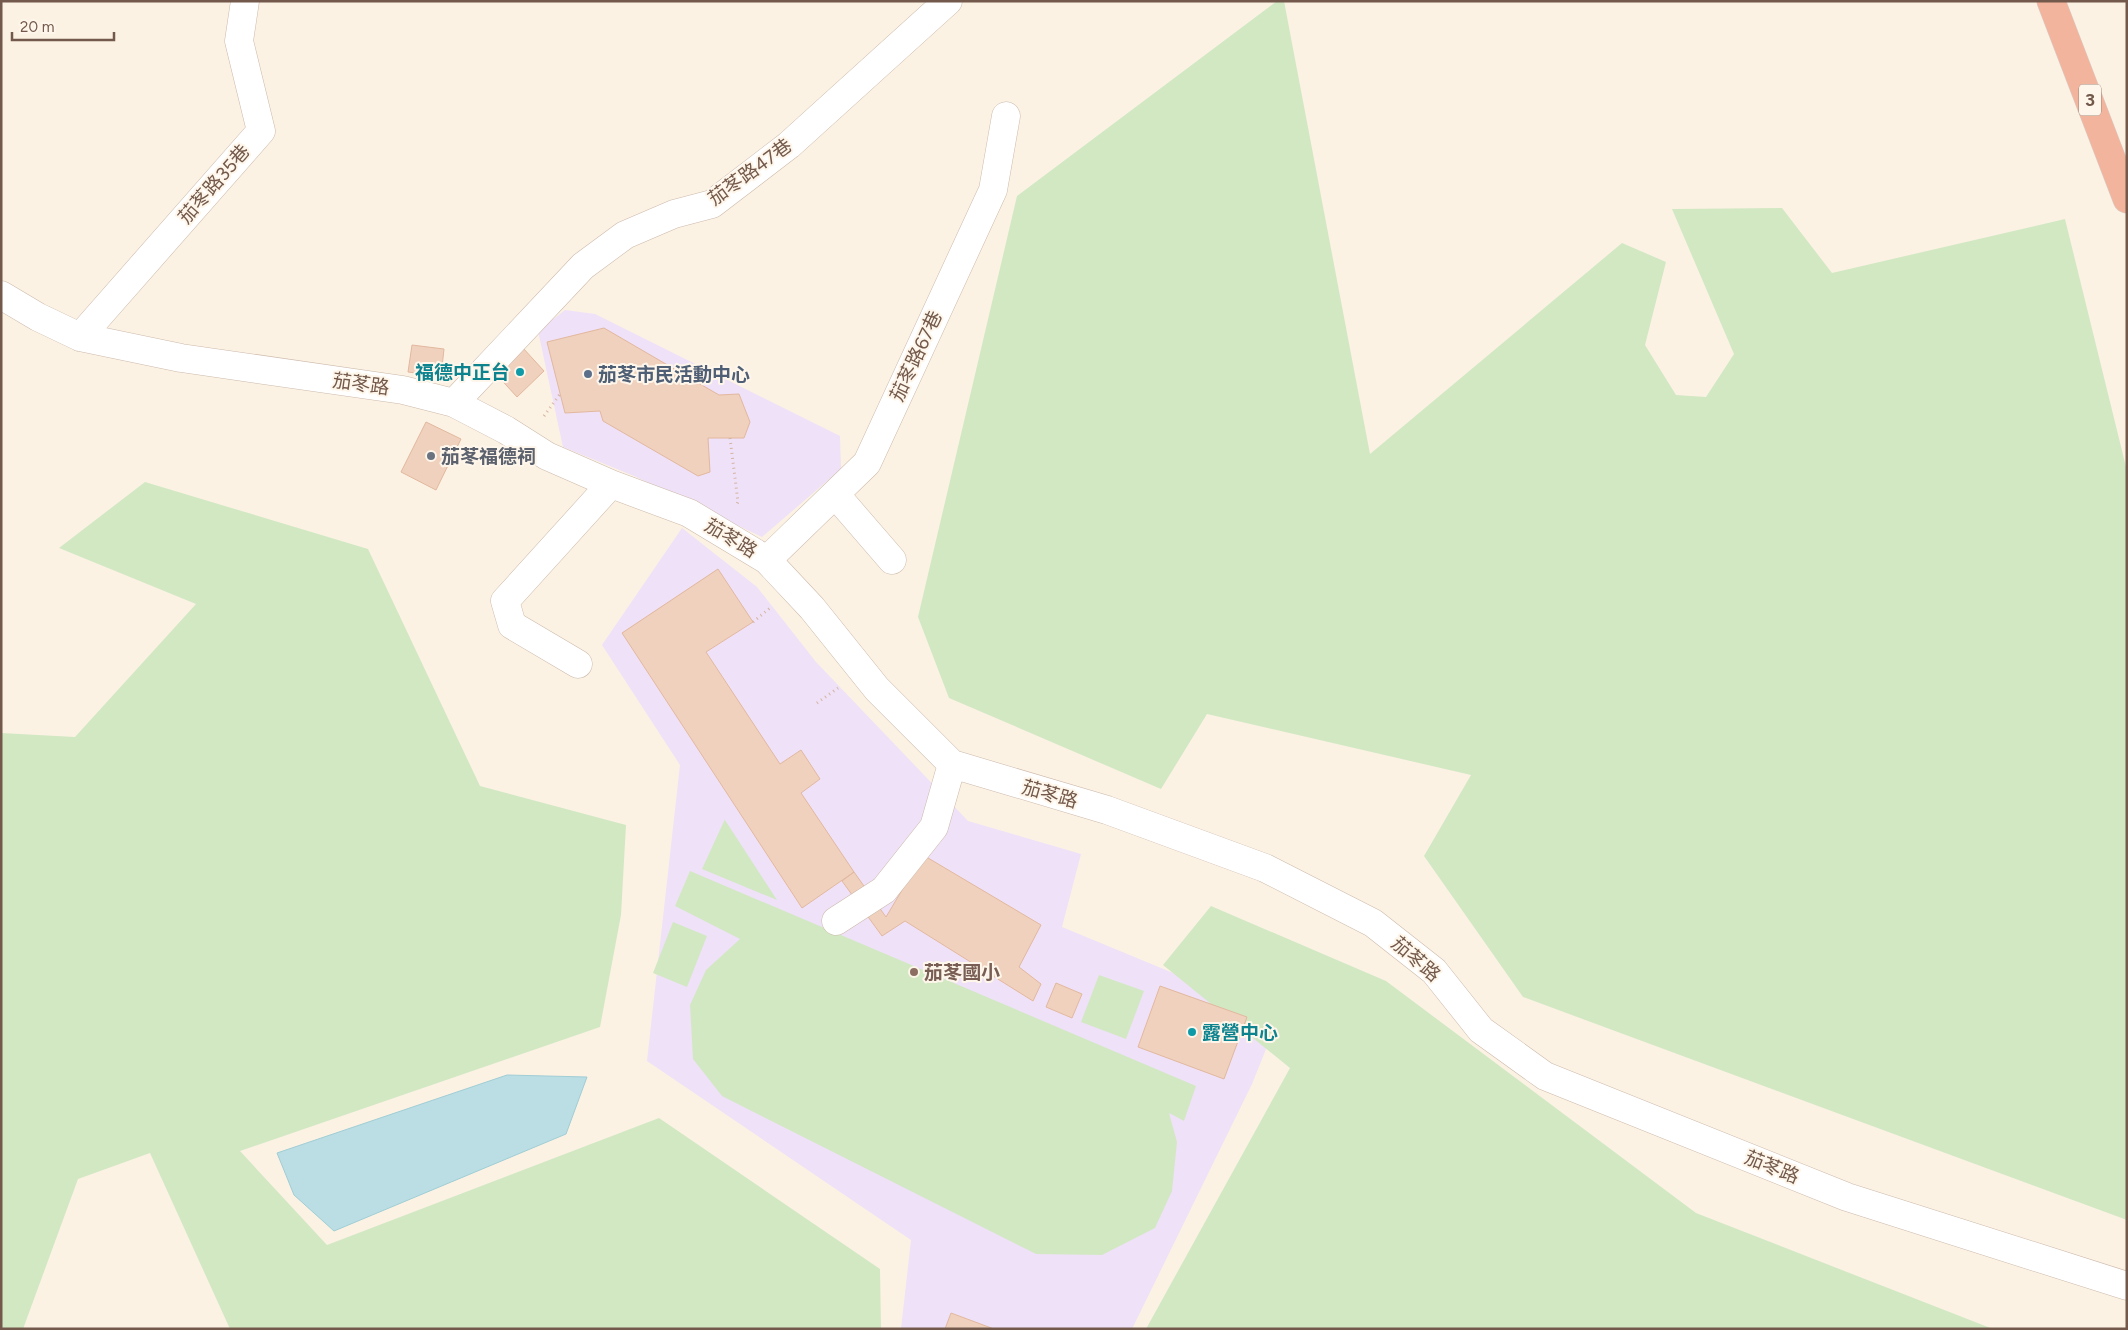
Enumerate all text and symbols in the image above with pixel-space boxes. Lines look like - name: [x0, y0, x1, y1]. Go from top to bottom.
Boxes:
- scale bar: [12, 10, 115, 42]
- text: 20 m: [20, 18, 54, 36]
- road number: 3: [2079, 84, 2101, 116]
- street label: 茄苳路47巷: [704, 134, 796, 210]
- street label: 茄苳路35巷: [173, 140, 255, 228]
- street label: 茄苳路67巷: [885, 307, 947, 405]
- place label: 福德中正台: [415, 361, 510, 384]
- place label: 茄苳市民活動中心: [598, 363, 750, 386]
- marker: 福德中正台: [514, 366, 526, 378]
- marker: 茄苳市民活動中心: [582, 368, 594, 380]
- street label: 茄苳路: [331, 369, 391, 399]
- place label: 茄苳福德祠: [441, 445, 536, 468]
- marker: 茄苳福德祠: [425, 450, 437, 462]
- street label: 茄苳路: [701, 513, 761, 563]
- street label: 茄苳路: [1019, 775, 1081, 813]
- street label: 茄苳路: [1387, 932, 1445, 986]
- place label: 茄苳國小: [924, 961, 1000, 984]
- marker: 茄苳國小: [908, 966, 920, 978]
- place label: 露營中心: [1202, 1021, 1278, 1044]
- marker: 露營中心: [1186, 1026, 1198, 1038]
- street label: 茄苳路: [1741, 1146, 1803, 1188]

